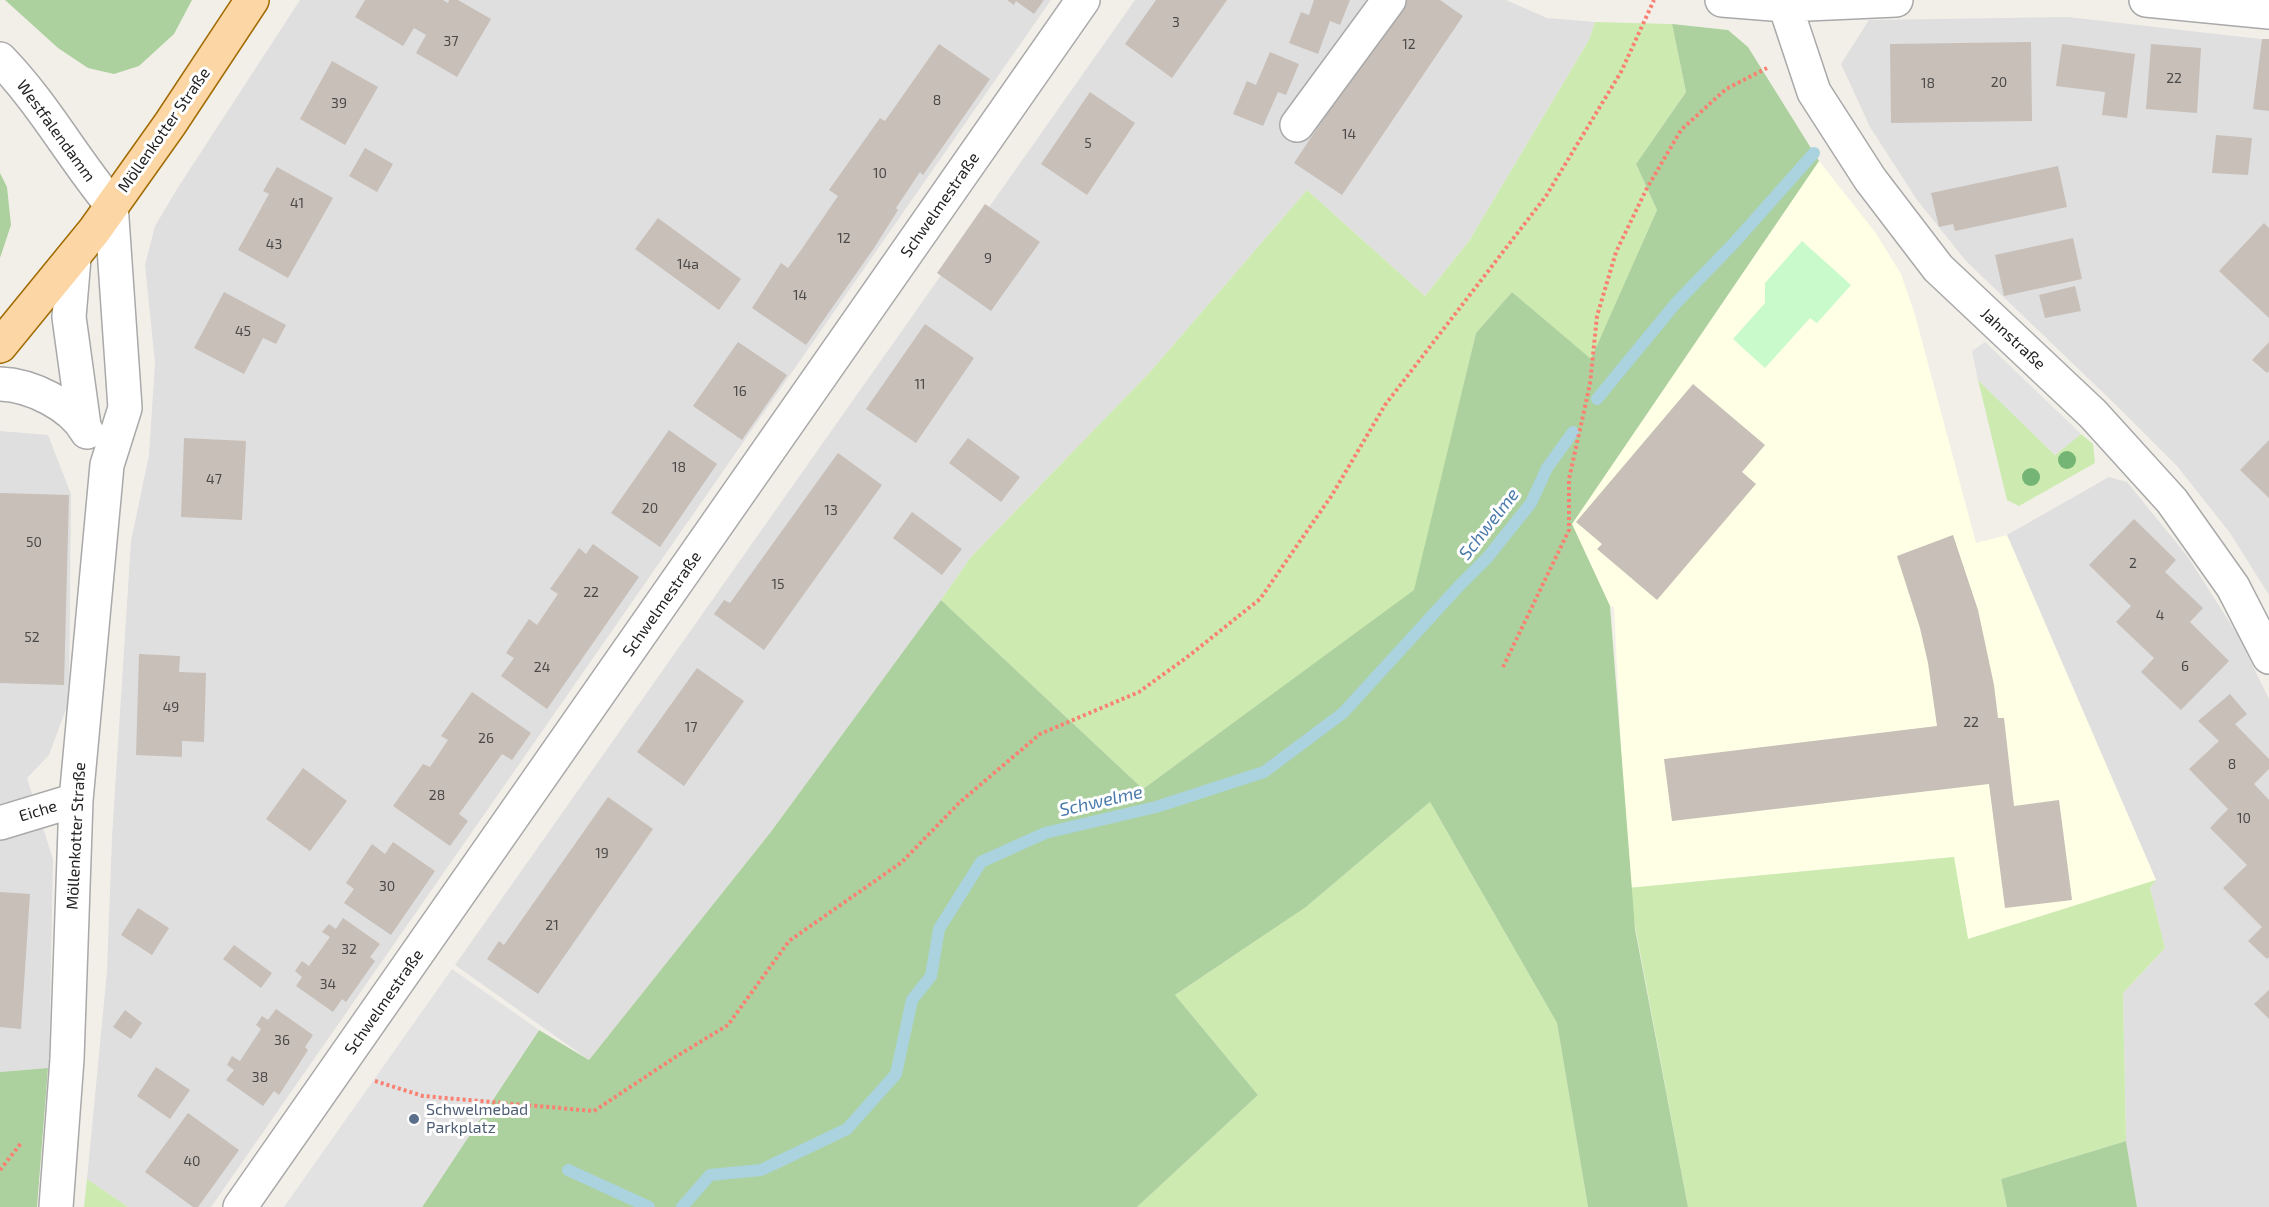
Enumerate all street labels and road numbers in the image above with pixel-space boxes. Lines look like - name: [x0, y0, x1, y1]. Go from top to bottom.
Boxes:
- street label: Möllenkotter Straße: [114, 64, 214, 196]
- street label: Westfalendamm: [13, 76, 99, 186]
- street label: Schwelmestraße: [897, 149, 983, 261]
- street label: Jahnstraße: [1977, 304, 2049, 374]
- street label: Schwelmestraße: [619, 548, 705, 660]
- street label: Möllenkotter Straße: [63, 762, 89, 910]
- street label: Eiche: [17, 796, 59, 826]
- street label: Schwelmestraße: [341, 946, 427, 1058]

